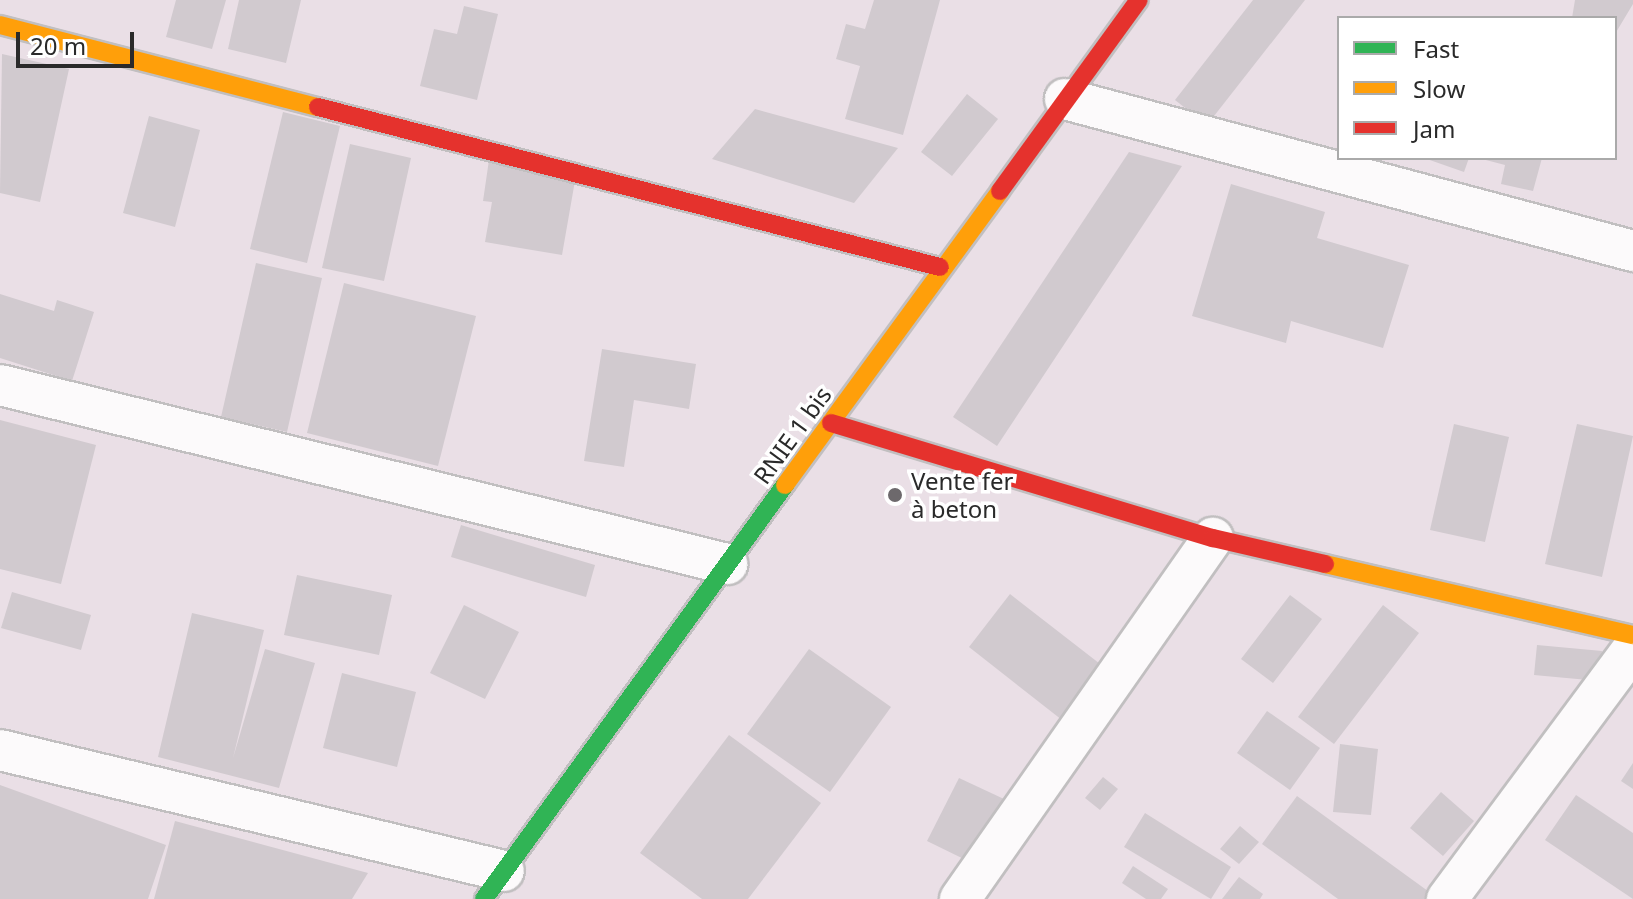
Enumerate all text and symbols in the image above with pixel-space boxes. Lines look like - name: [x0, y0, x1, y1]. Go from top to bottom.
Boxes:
- scale bar: [20, 16, 138, 66]
- legend: [1337, 16, 1617, 160]
- text: 20 m: [30, 29, 86, 62]
- text: Fast: [1413, 32, 1459, 65]
- text: Slow: [1413, 72, 1465, 105]
- text: Jam: [1413, 112, 1455, 145]
- street label: RNIE 1 bis: [747, 381, 837, 489]
- place label: Vente fer à beton: [911, 467, 1013, 523]
- marker: Vente fer à beton: [886, 486, 904, 504]

